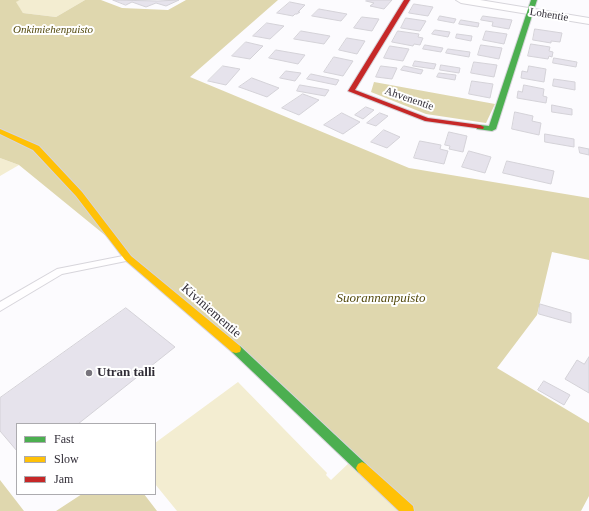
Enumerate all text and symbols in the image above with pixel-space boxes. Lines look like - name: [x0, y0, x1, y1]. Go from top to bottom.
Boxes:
- street label: Lohentie: [529, 5, 569, 25]
- park label: Onkimiehenpuisto: [13, 23, 93, 37]
- street label: Ahvenentie: [383, 85, 435, 113]
- street label: Kiviniementie: [178, 281, 244, 341]
- park label: Suorannanpuisto: [337, 291, 425, 307]
- place label: Utran talli: [97, 365, 155, 381]
- marker: Utran talli: [84, 368, 94, 378]
- legend: [16, 423, 156, 495]
- text: Fast: [54, 432, 74, 446]
- text: Slow: [54, 452, 79, 466]
- text: Jam: [54, 472, 73, 486]

